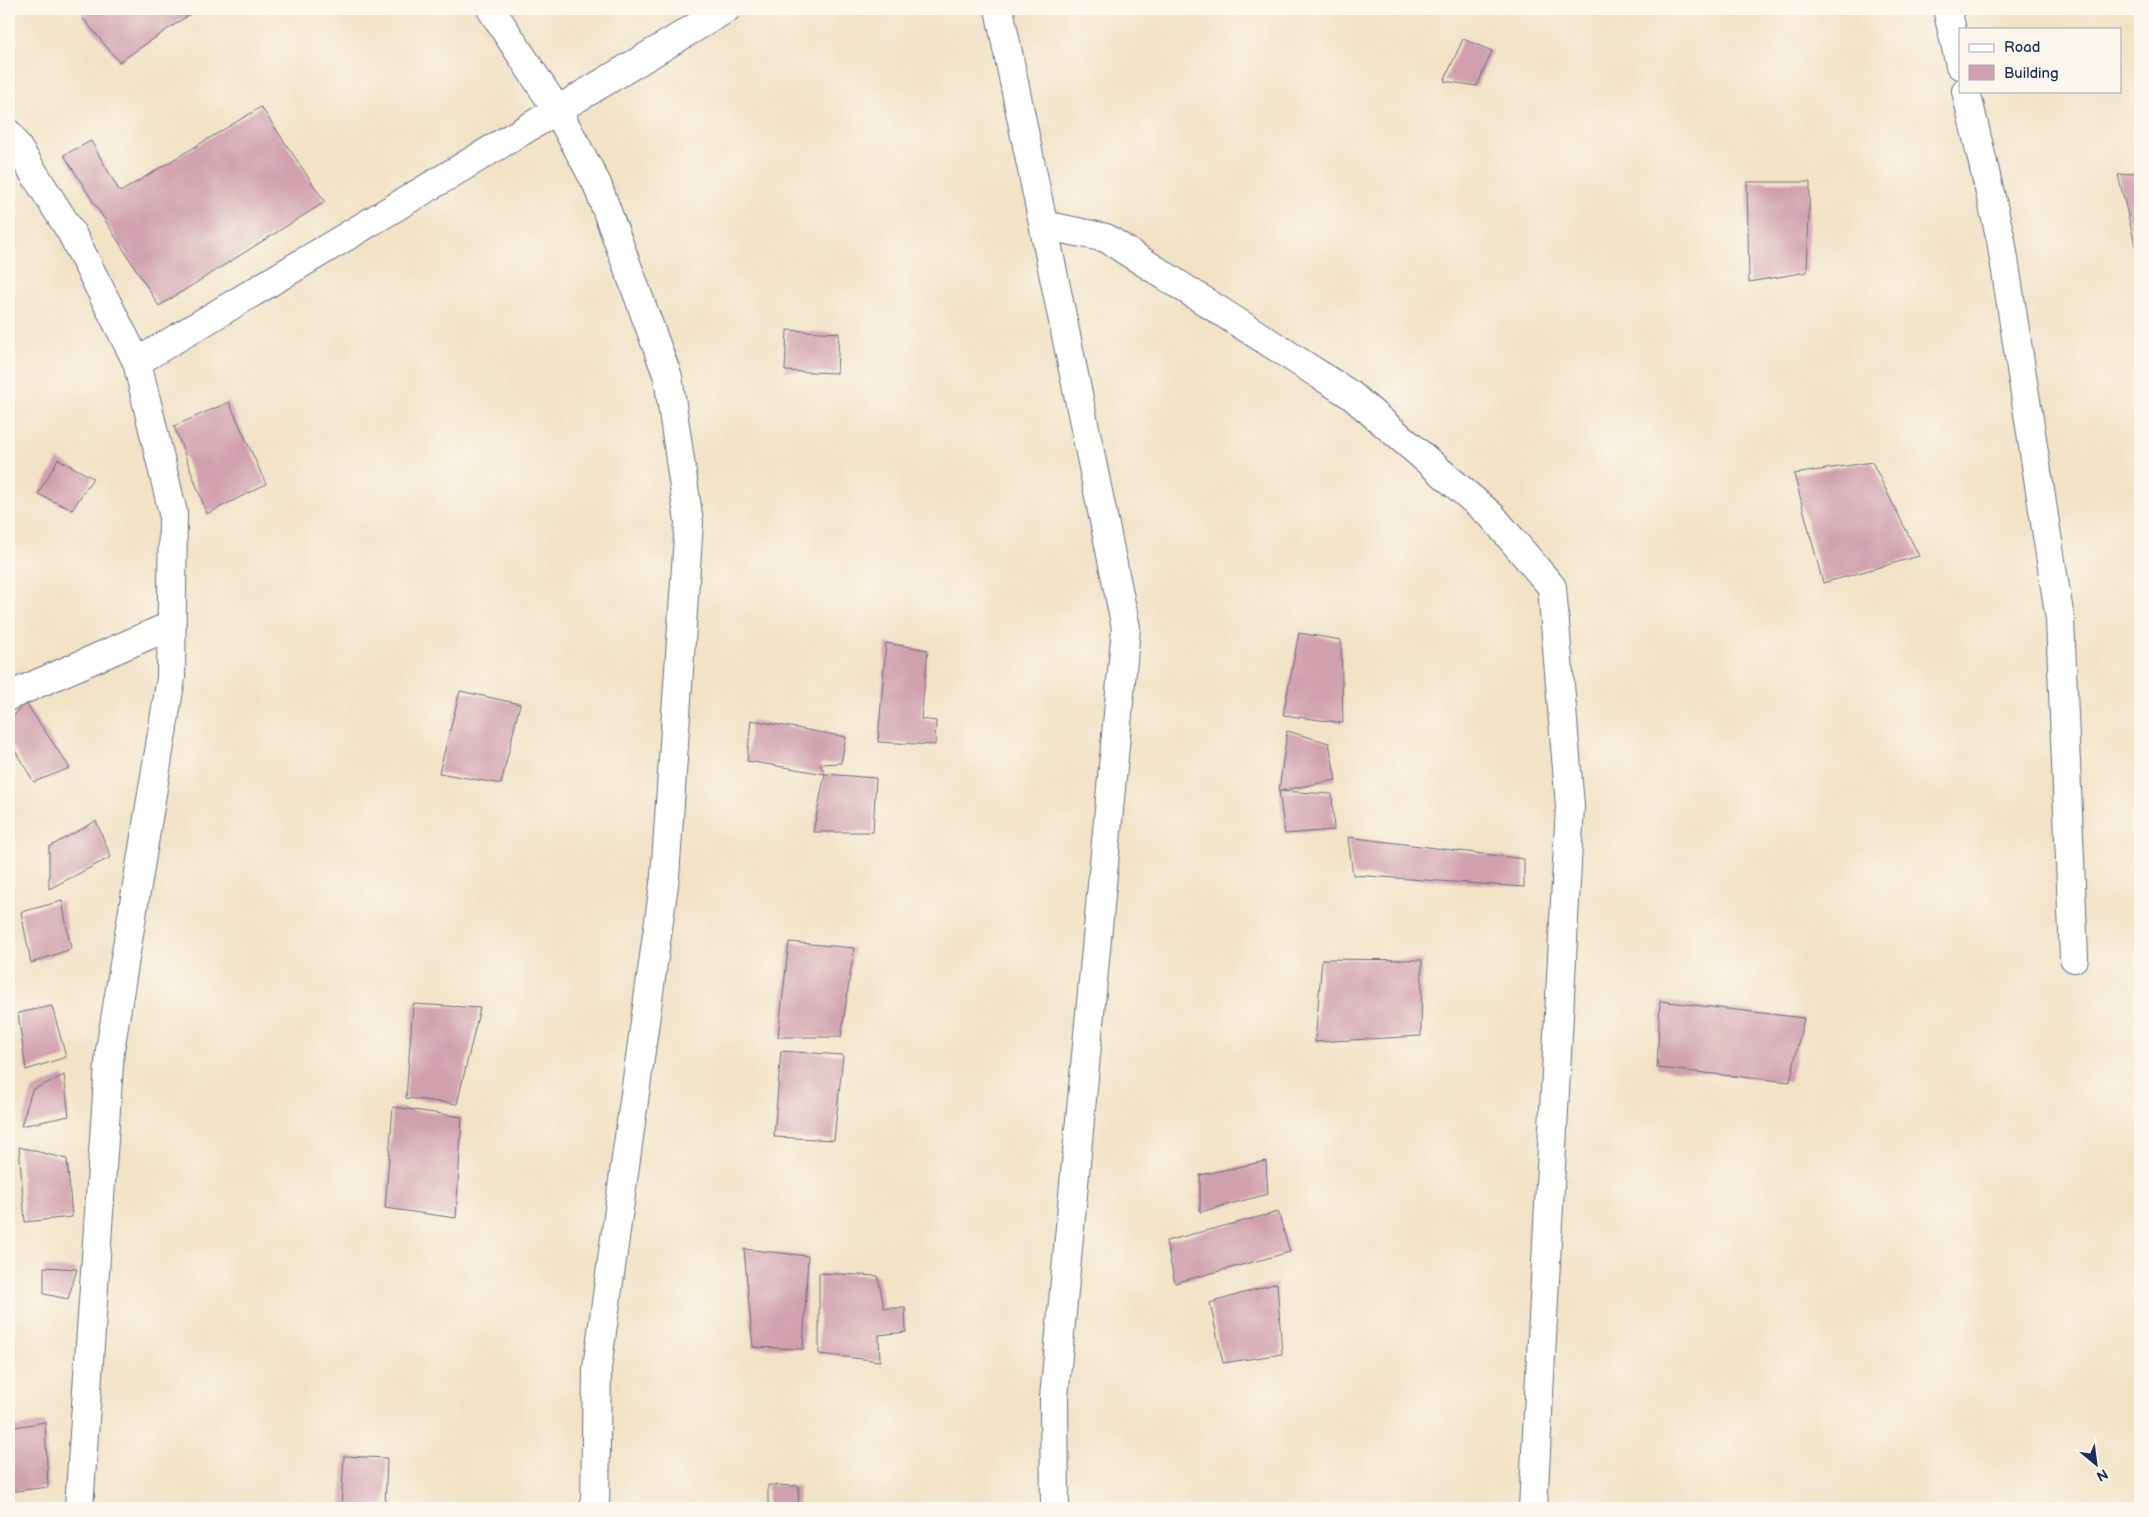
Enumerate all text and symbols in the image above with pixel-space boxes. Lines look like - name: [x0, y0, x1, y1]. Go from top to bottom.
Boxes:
- legend: [1959, 28, 2122, 92]
- text: Road: [2004, 38, 2040, 57]
- text: Building: [2004, 64, 2059, 83]
- north arrow: [2072, 1440, 2122, 1490]
- text: N: [2093, 1465, 2111, 1485]

